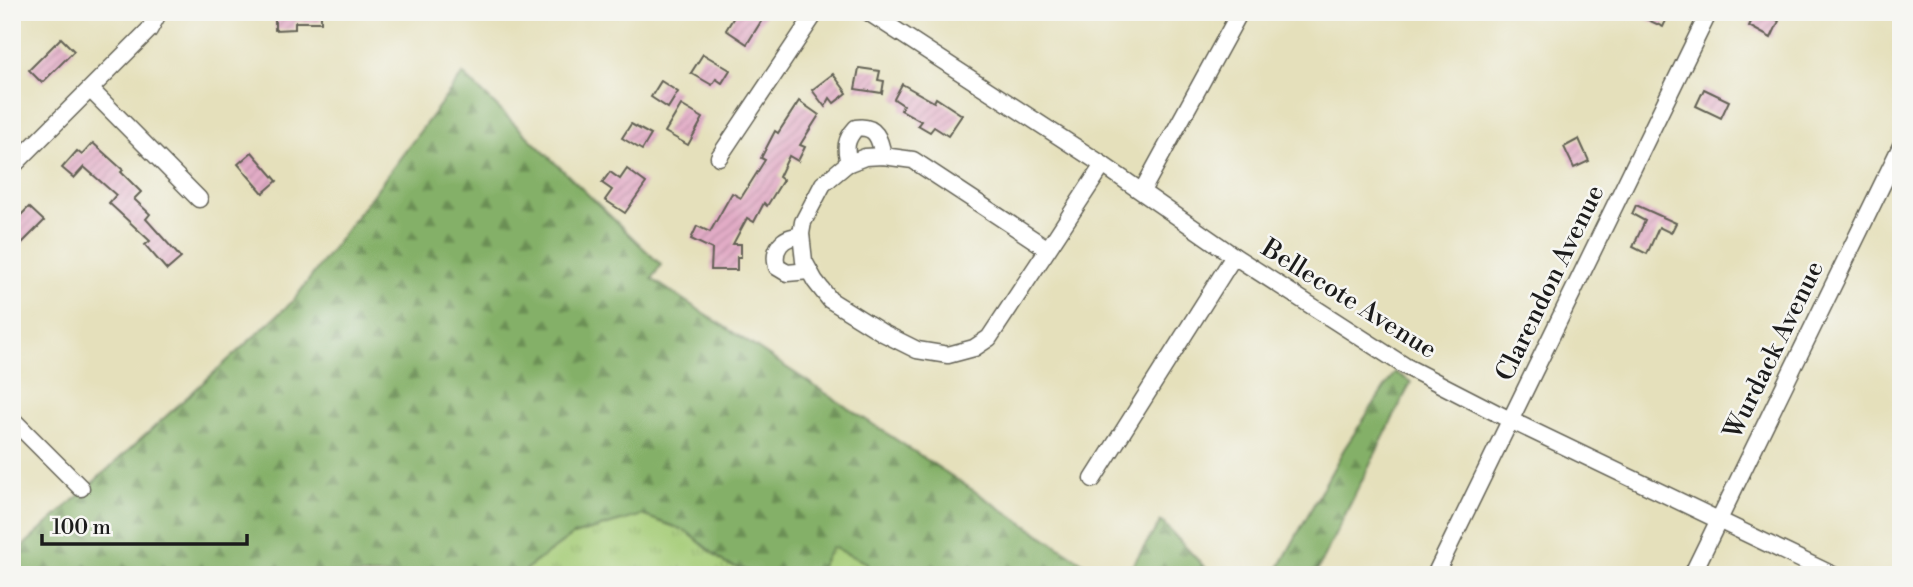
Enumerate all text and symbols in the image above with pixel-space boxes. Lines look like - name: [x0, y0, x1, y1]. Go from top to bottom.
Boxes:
- street label: Clarendon Avenue: [1489, 180, 1611, 386]
- street label: Bellecote Avenue: [1255, 232, 1443, 366]
- street label: Wurdack Avenue: [1717, 256, 1831, 445]
- scale bar: [42, 503, 247, 547]
- text: 100 m: [52, 515, 111, 541]

